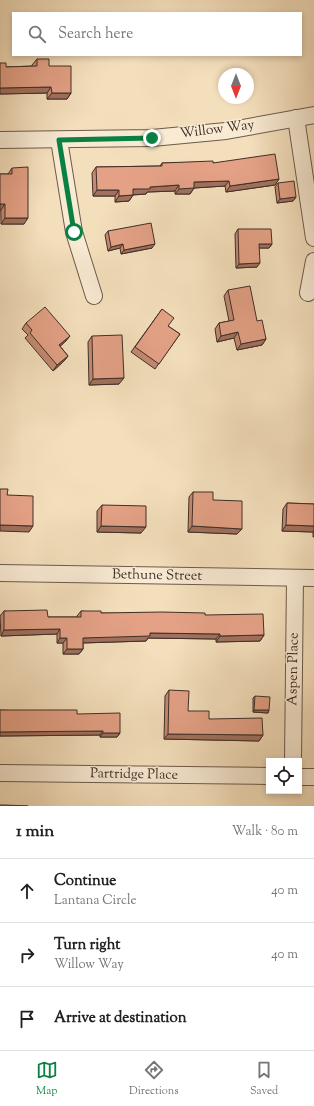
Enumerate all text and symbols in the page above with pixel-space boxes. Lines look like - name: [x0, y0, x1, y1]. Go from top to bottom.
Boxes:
- search box: [12, 12, 302, 56]
- icon: search: [26, 23, 48, 45]
- text: Search here: [58, 24, 133, 45]
- north arrow: [218, 68, 254, 104]
- street label: Willow Way: [179, 115, 255, 144]
- route end: [143, 129, 161, 147]
- route start: [65, 223, 83, 241]
- street label: Bethune Street: [112, 565, 202, 587]
- street label: Aspen Place: [283, 632, 305, 706]
- map controls: [266, 758, 302, 794]
- button: locate: [266, 758, 302, 794]
- street label: Partridge Place: [90, 764, 178, 786]
- text: 1 min: [16, 820, 54, 844]
- text: Walk · 80 m: [232, 823, 298, 841]
- text: Continue: [54, 871, 116, 892]
- icon: ahead: [16, 880, 38, 902]
- text: 40 m: [271, 882, 298, 900]
- text: Lantana Circle: [54, 892, 136, 910]
- text: Turn right: [54, 935, 120, 956]
- icon: right: [16, 944, 38, 966]
- text: 40 m: [271, 946, 298, 964]
- text: Willow Way: [54, 956, 124, 974]
- icon: arrive: [16, 1008, 38, 1030]
- text: Arrive at destination: [54, 1008, 187, 1029]
- tab: Map: [36, 1059, 58, 1099]
- tab: Directions: [129, 1059, 179, 1099]
- tab: Saved: [250, 1059, 278, 1099]

